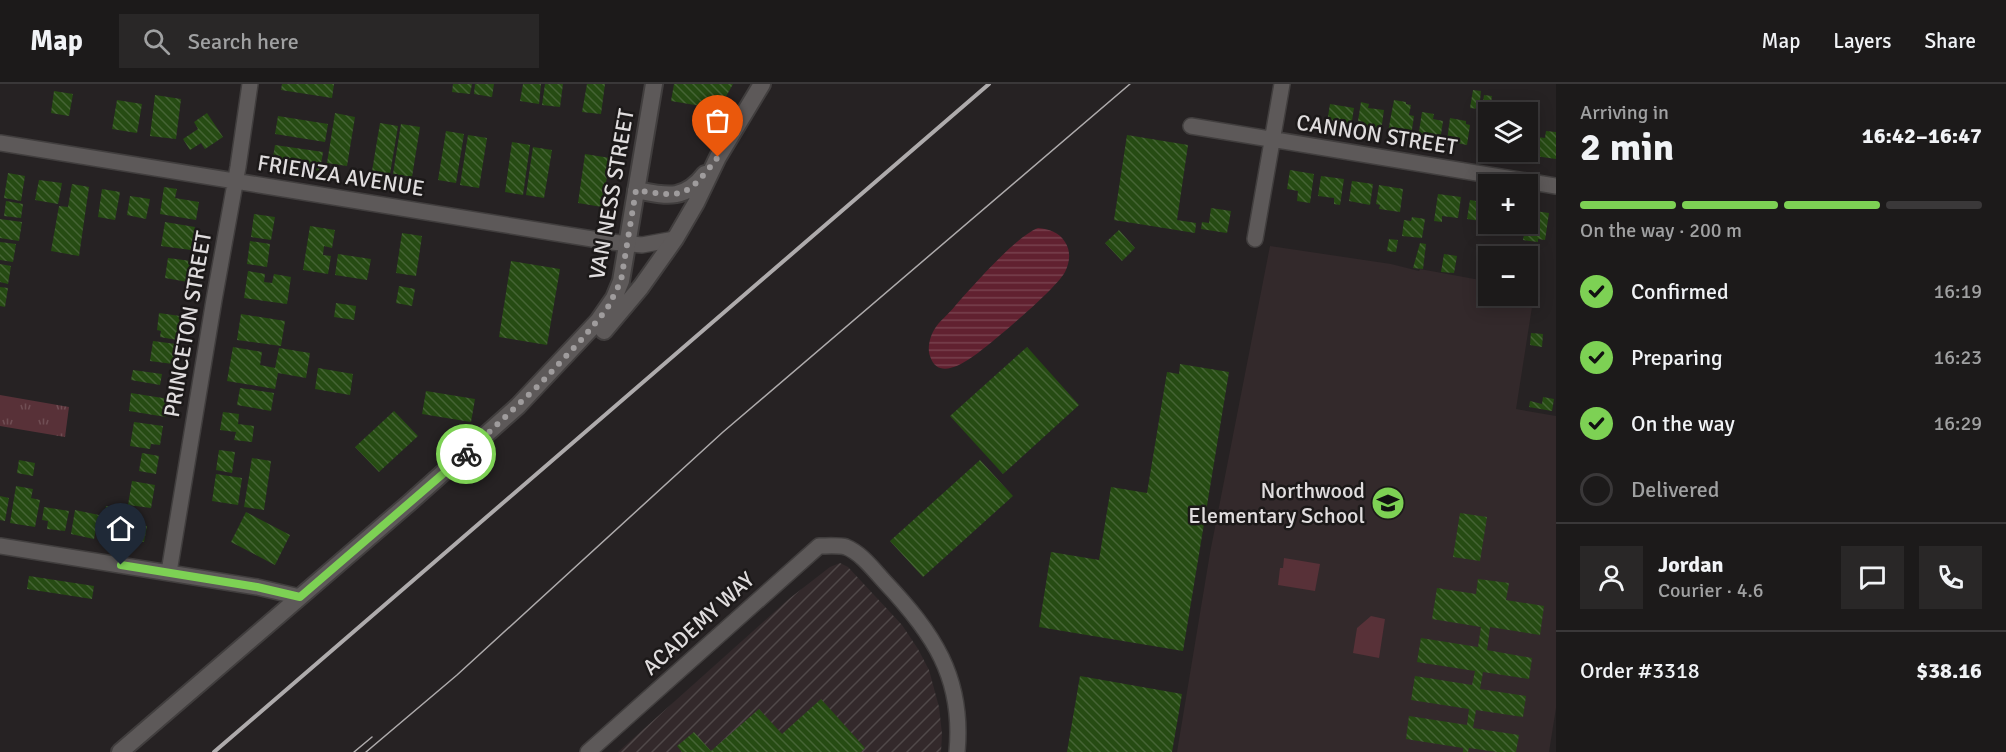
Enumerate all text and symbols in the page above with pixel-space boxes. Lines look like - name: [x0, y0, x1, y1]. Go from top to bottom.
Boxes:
- search box: [119, 14, 539, 68]
- text: Map: [30, 24, 83, 58]
- icon: search: [140, 25, 173, 58]
- text: Search here: [188, 28, 299, 55]
- text: Map: [1762, 28, 1800, 54]
- text: Layers: [1833, 28, 1891, 54]
- text: Share: [1924, 28, 1976, 54]
- pin: [692, 95, 743, 157]
- text: Arriving in: [1580, 100, 1669, 125]
- map controls: [1478, 102, 1538, 306]
- button: layers: [1478, 102, 1538, 162]
- icon: bag: [701, 104, 734, 137]
- street label: VAN NESS STREET: [583, 106, 640, 282]
- street label: CANNON STREET: [1295, 108, 1459, 161]
- text: 16:42–16:47: [1862, 122, 1982, 149]
- text: 2 min: [1580, 123, 1674, 171]
- street label: FRIENZA AVENUE: [255, 149, 426, 202]
- button: +: [1478, 174, 1538, 234]
- text: On the way · 200 m: [1580, 218, 1742, 243]
- street label: PRINCETON STREET: [158, 229, 217, 419]
- button: −: [1478, 246, 1538, 306]
- icon: check: [1580, 275, 1613, 308]
- text: Confirmed: [1631, 278, 1729, 305]
- text: 16:19: [1933, 279, 1982, 304]
- icon: check: [1580, 341, 1613, 374]
- text: Preparing: [1631, 344, 1723, 371]
- text: 16:23: [1933, 345, 1982, 370]
- icon: check: [1580, 407, 1613, 440]
- text: On the way: [1631, 410, 1735, 437]
- text: 16:29: [1933, 411, 1982, 436]
- courier: [436, 424, 496, 484]
- icon: bike: [450, 438, 483, 471]
- text: Delivered: [1631, 476, 1719, 503]
- place label: Northwood Elementary School: [1188, 477, 1365, 529]
- school or university icon: Northwood Elementary School: [1370, 485, 1406, 521]
- pin: [95, 503, 146, 565]
- icon: home: [104, 512, 137, 545]
- button: person: [1580, 546, 1643, 609]
- button: chat: [1841, 546, 1904, 609]
- button: phone: [1919, 546, 1982, 609]
- text: Jordan: [1658, 551, 1724, 578]
- street label: ACADEMY WAY: [637, 566, 760, 681]
- text: Courier · 4.6: [1658, 578, 1764, 603]
- text: Order #3318: [1580, 657, 1700, 684]
- text: $38.16: [1916, 657, 1982, 684]

